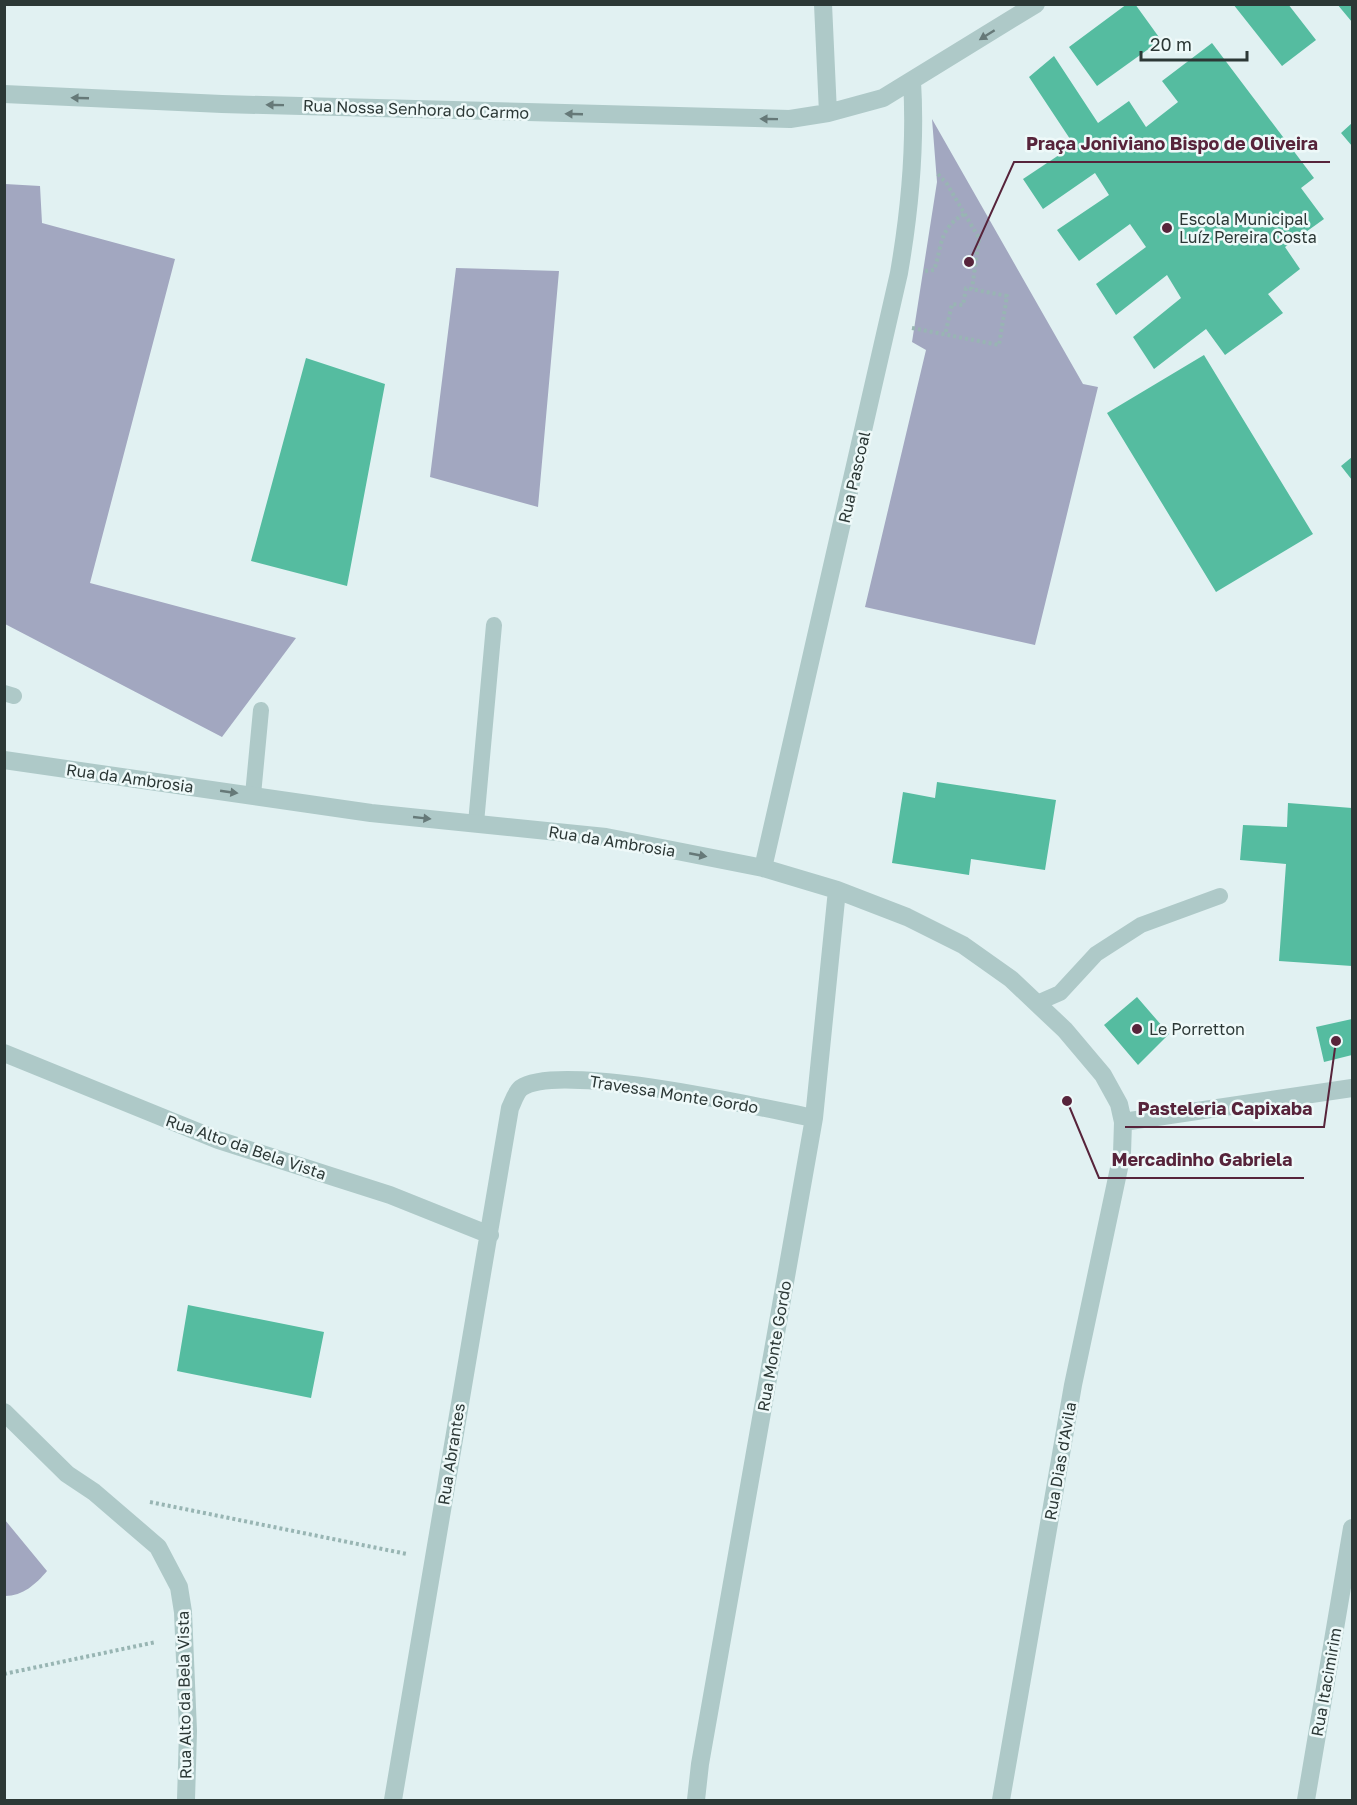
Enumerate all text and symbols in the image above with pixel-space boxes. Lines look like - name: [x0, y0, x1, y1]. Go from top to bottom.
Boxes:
- scale bar: [1141, 24, 1248, 62]
- one-way arrow: [979, 30, 995, 41]
- text: 20 m: [1150, 33, 1192, 55]
- one-way arrow: [70, 93, 89, 103]
- street label: Rua Nossa Senhora do Carmo: [303, 95, 529, 123]
- one-way arrow: [265, 100, 284, 110]
- one-way arrow: [565, 110, 584, 119]
- one-way arrow: [760, 114, 779, 124]
- callout: Praça Joniviano Bispo de Oliveira: [1014, 126, 1330, 162]
- text: Praça Joniviano Bispo de Oliveira: [1026, 132, 1318, 154]
- place label: Escola Municipal Luíz Pereira Costa: [1179, 209, 1317, 247]
- marker: Escola Municipal Luíz Pereira Costa: [1160, 221, 1174, 235]
- street label: Rua Pascoal: [834, 429, 874, 525]
- street label: Rua da Ambrosia: [65, 759, 195, 797]
- one-way arrow: [219, 787, 238, 797]
- one-way arrow: [412, 813, 431, 823]
- street label: Rua da Ambrosia: [547, 821, 677, 861]
- one-way arrow: [689, 851, 708, 860]
- place label: Le Porretton: [1149, 1019, 1245, 1039]
- marker: Le Porretton: [1130, 1022, 1144, 1036]
- street label: Travessa Monte Gordo: [588, 1071, 760, 1117]
- callout: Pasteleria Capixaba: [1125, 1091, 1324, 1127]
- text: Pasteleria Capixaba: [1138, 1097, 1312, 1119]
- street label: Rua Alto da Bela Vista: [163, 1110, 329, 1184]
- callout: Mercadinho Gabriela: [1099, 1142, 1304, 1178]
- text: Mercadinho Gabriela: [1111, 1148, 1293, 1170]
- street label: Rua Monte Gordo: [753, 1279, 795, 1413]
- street label: Rua Dias d'Avila: [1040, 1400, 1080, 1522]
- street label: Rua Abrantes: [433, 1402, 469, 1506]
- street label: Rua Alto da Bela Vista: [173, 1611, 195, 1779]
- street label: Rua Itacimirim: [1307, 1626, 1345, 1738]

